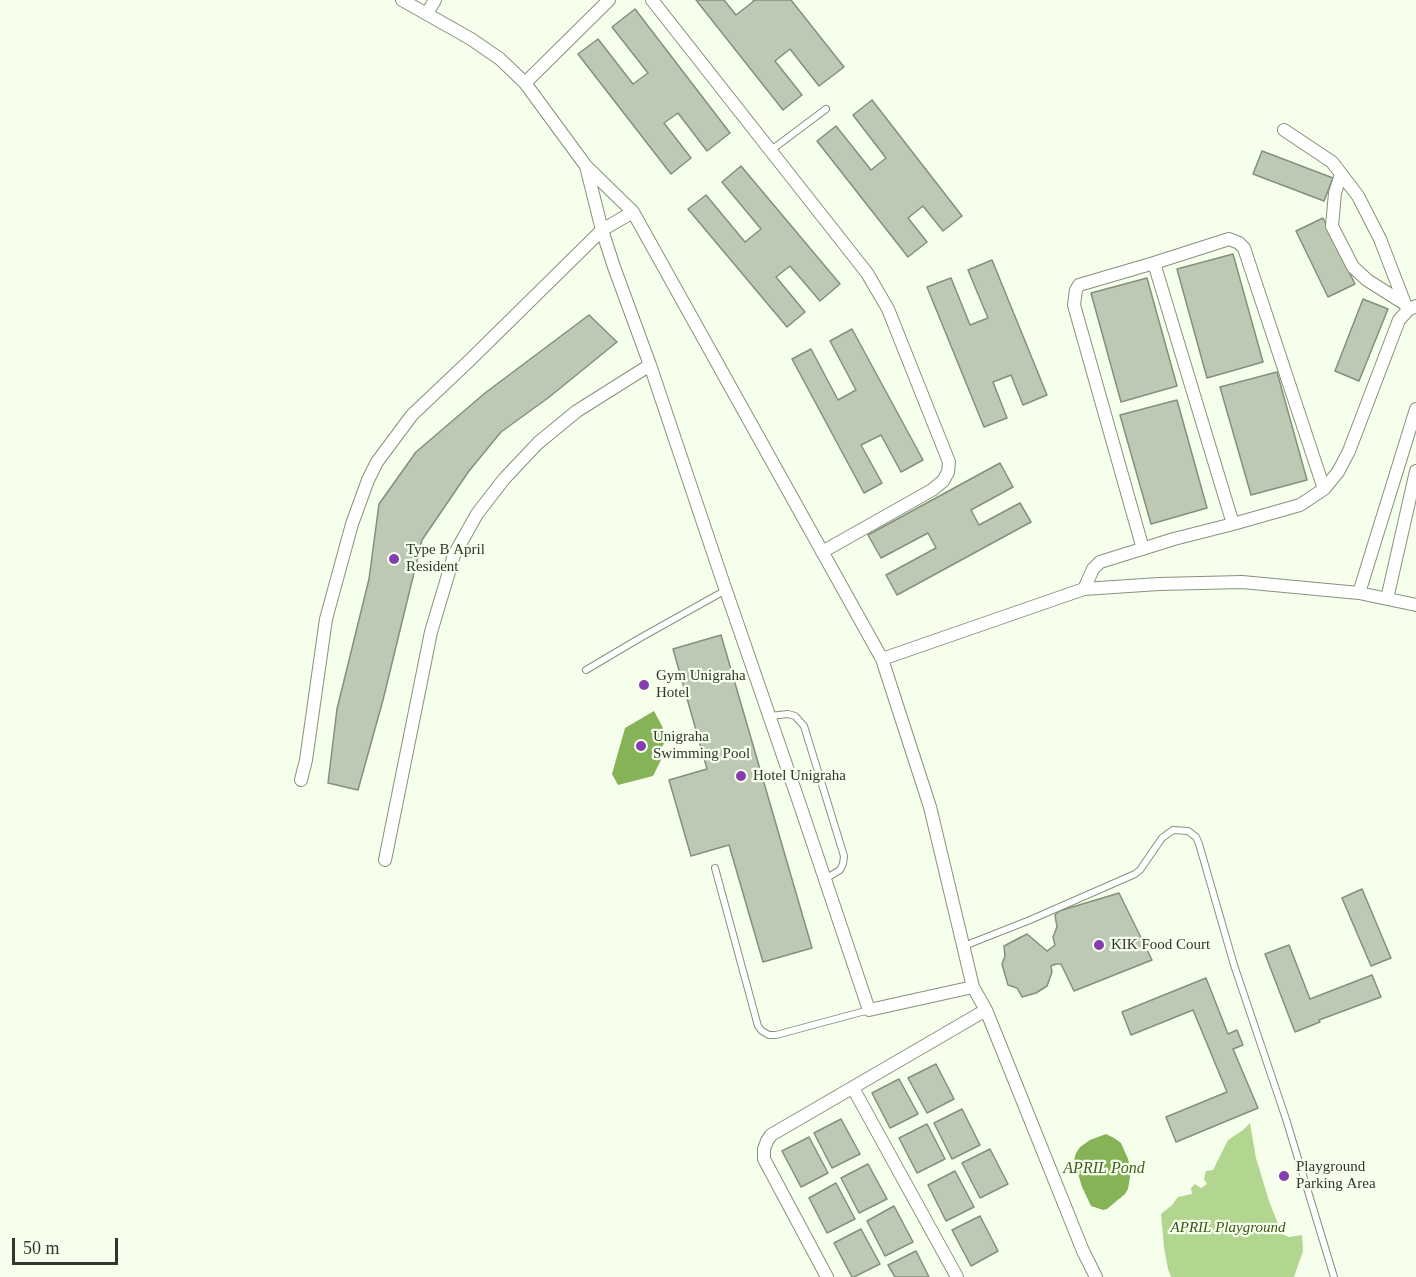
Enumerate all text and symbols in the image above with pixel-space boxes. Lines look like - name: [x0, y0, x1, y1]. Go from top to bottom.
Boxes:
- place label: Type B April Resident: [406, 541, 485, 576]
- marker: Type B April Resident: [387, 552, 401, 566]
- place label: Gym Unigraha Hotel: [656, 667, 746, 702]
- marker: Gym Unigraha Hotel: [637, 678, 651, 692]
- place label: Unigraha Swimming Pool: [653, 728, 750, 763]
- marker: Unigraha Swimming Pool: [634, 739, 648, 753]
- place label: Hotel Unigraha: [753, 767, 846, 785]
- marker: Hotel Unigraha: [734, 769, 748, 783]
- place label: KIK Food Court: [1111, 936, 1210, 954]
- marker: KIK Food Court: [1092, 938, 1106, 952]
- place label: Playground Parking Area: [1296, 1158, 1376, 1193]
- water label: APRIL Pond: [1063, 1159, 1145, 1179]
- marker: Playground Parking Area: [1277, 1169, 1291, 1183]
- park label: APRIL Playground: [1171, 1219, 1285, 1237]
- scale bar: [15, 1226, 122, 1264]
- text: 50 m: [23, 1238, 60, 1258]

